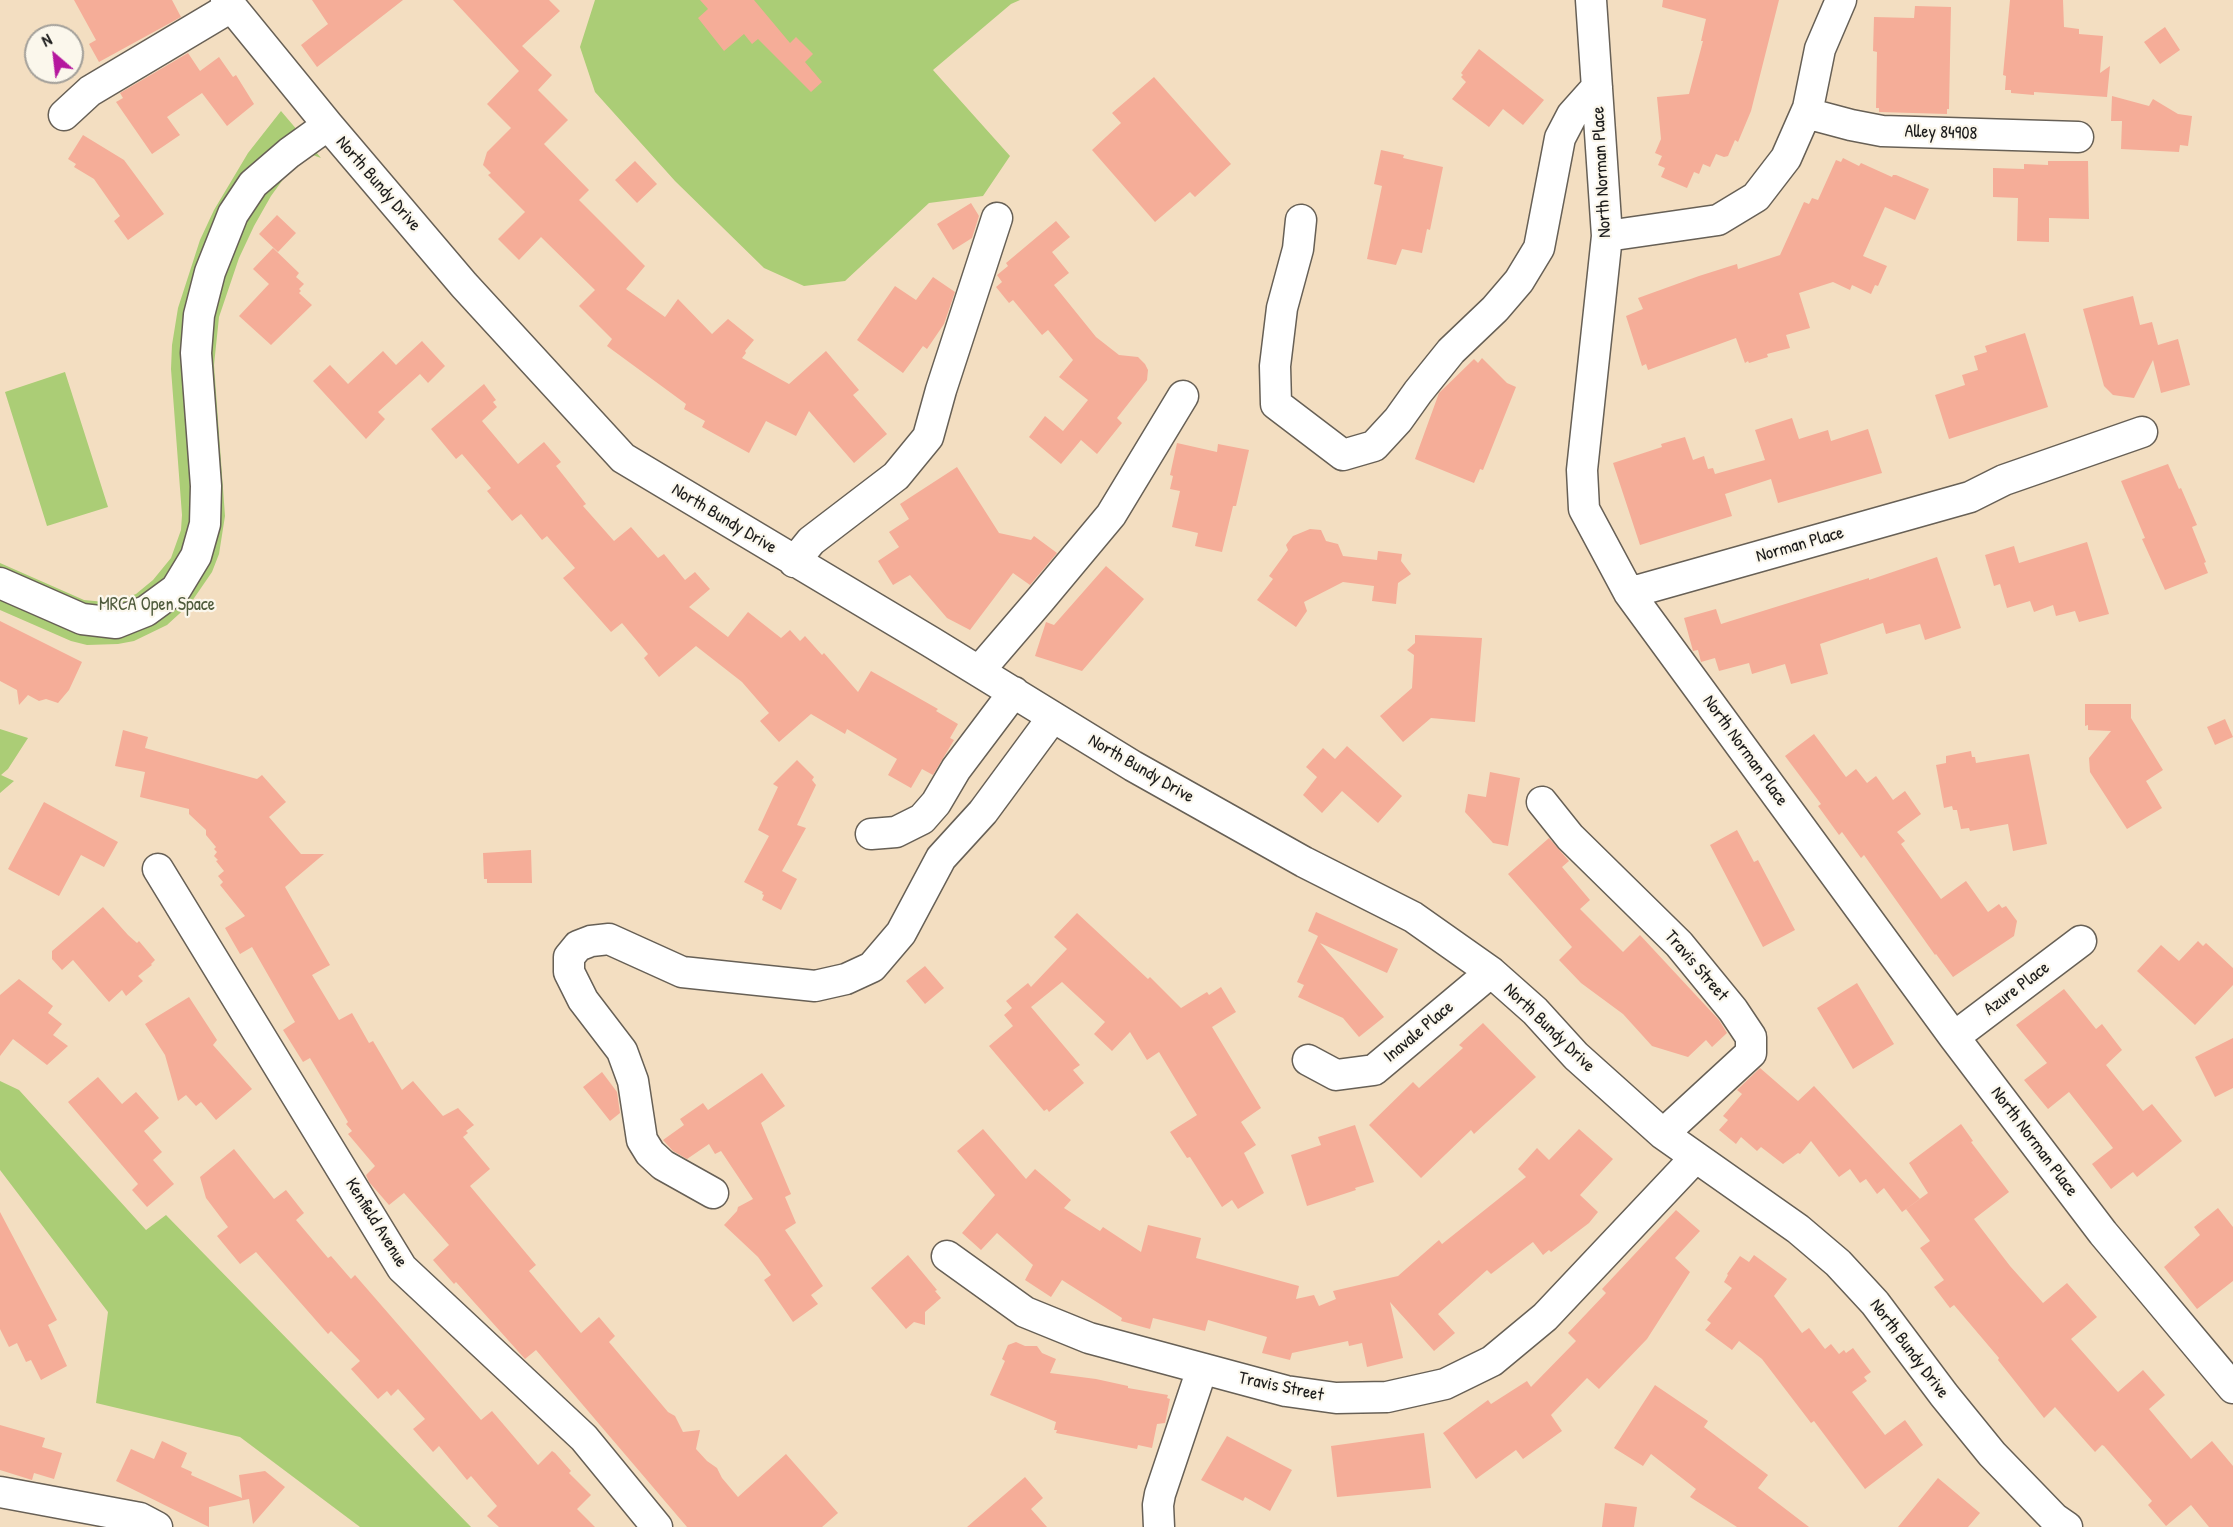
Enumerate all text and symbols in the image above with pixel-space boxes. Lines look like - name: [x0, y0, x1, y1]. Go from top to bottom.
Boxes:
- north arrow: [24, 24, 84, 84]
- text: N: [38, 28, 55, 52]
- street label: North Norman Place: [1588, 106, 1616, 238]
- street label: Alley 84908: [1904, 121, 1978, 145]
- street label: North Bundy Drive: [331, 132, 425, 236]
- street label: North Bundy Drive: [668, 479, 780, 559]
- street label: Norman Place: [1754, 522, 1846, 568]
- park label: MRCA Open Space: [99, 594, 215, 616]
- street label: North Norman Place: [1698, 691, 1792, 811]
- street label: North Bundy Drive: [1084, 730, 1198, 808]
- street label: Travis Street: [1659, 926, 1733, 1006]
- street label: Azure Place: [1980, 957, 2054, 1021]
- street label: North Bundy Drive: [1499, 979, 1599, 1077]
- street label: Inavale Place: [1380, 997, 1458, 1067]
- street label: North Norman Place: [1986, 1083, 2082, 1201]
- street label: Kenfield Avenue: [340, 1175, 412, 1271]
- street label: North Bundy Drive: [1865, 1295, 1953, 1403]
- street label: Travis Street: [1236, 1367, 1326, 1407]

